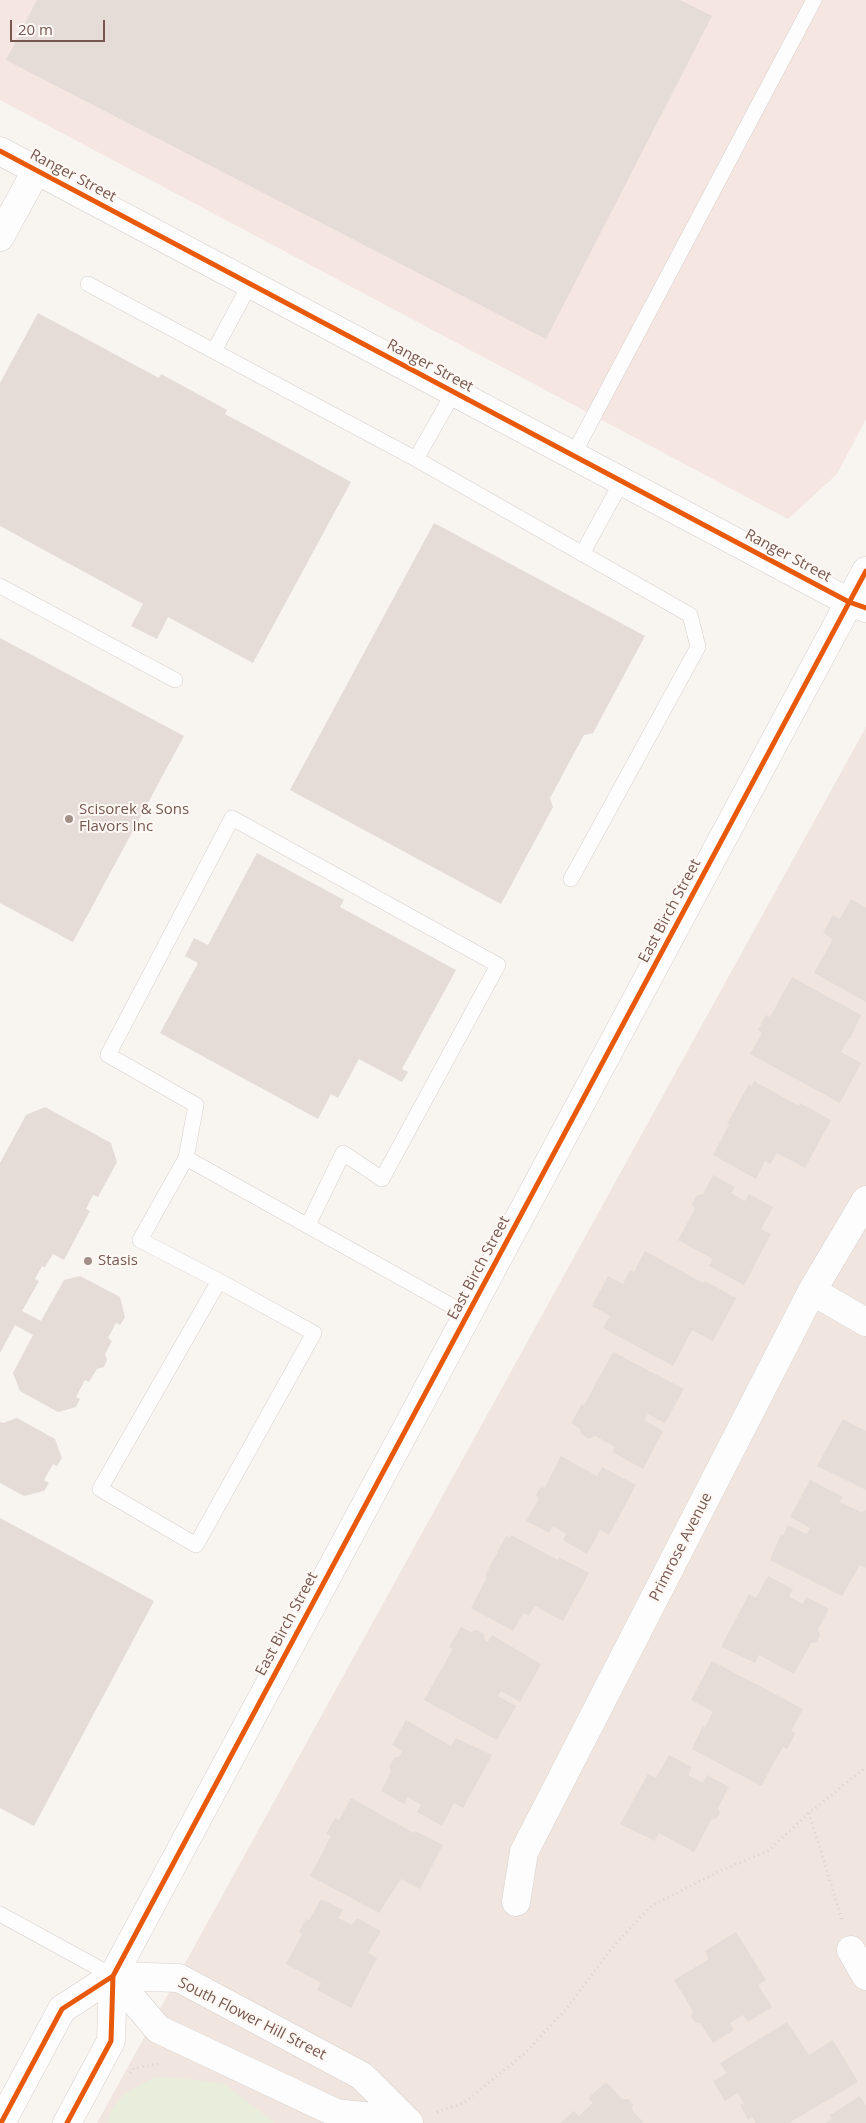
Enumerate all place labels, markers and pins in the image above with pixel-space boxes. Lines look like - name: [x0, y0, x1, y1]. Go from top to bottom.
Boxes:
- place label: Scisorek & Sons Flavors Inc: [79, 801, 189, 836]
- marker: Scisorek & Sons Flavors Inc: [63, 813, 75, 825]
- place label: Stasis: [98, 1252, 138, 1270]
- marker: Stasis: [82, 1255, 94, 1267]

